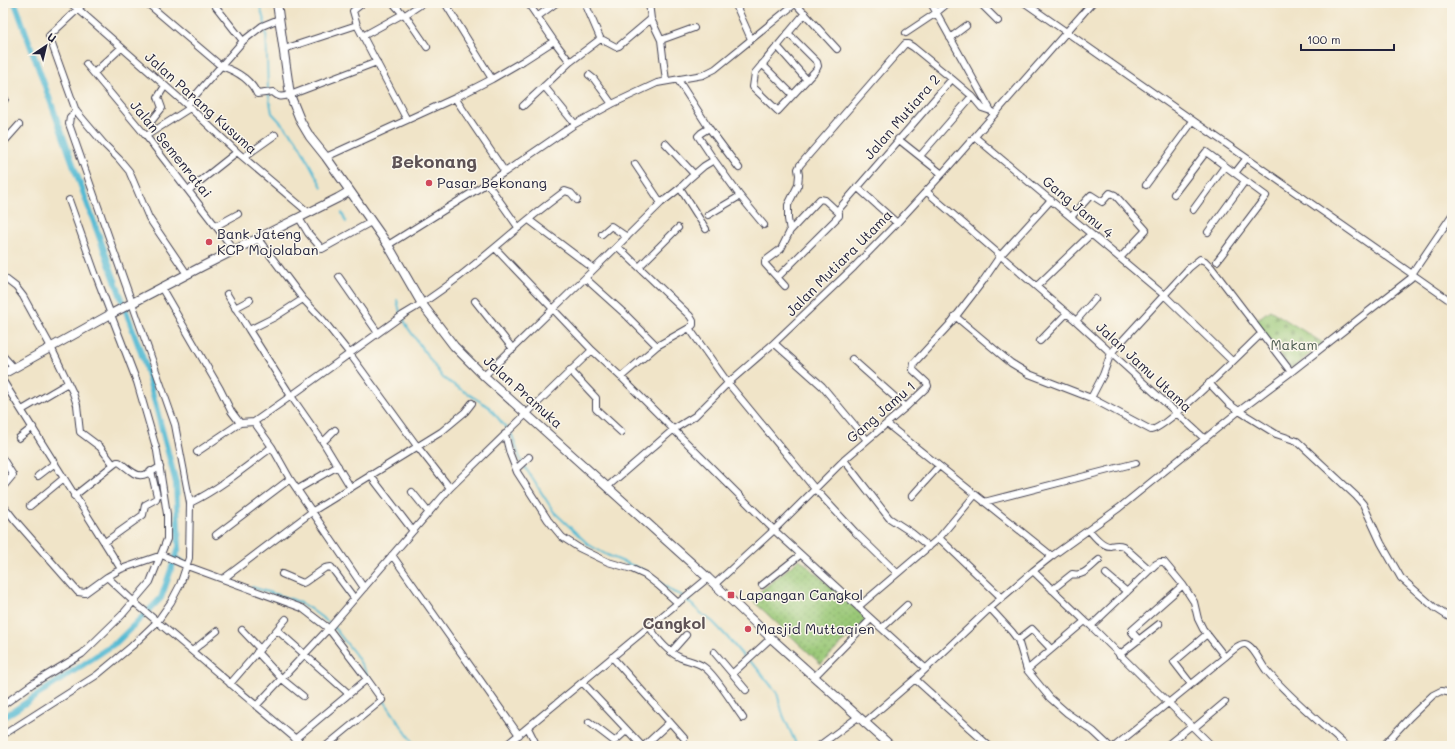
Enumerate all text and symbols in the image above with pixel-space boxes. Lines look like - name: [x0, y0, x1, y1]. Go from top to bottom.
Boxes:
- north arrow: [26, 26, 66, 66]
- scale bar: [1301, 26, 1394, 52]
- text: U: [45, 29, 59, 46]
- text: 100 m: [1307, 31, 1341, 47]
- street label: Jalan Parang Kusuma: [141, 47, 261, 158]
- street label: Jalan Mutiara 2: [859, 70, 944, 163]
- street label: Jalan Semenratai: [126, 96, 217, 201]
- district label: Bekonang: [391, 149, 477, 173]
- street label: Gang Jamu 4: [1039, 171, 1118, 242]
- place label: Pasar Bekonang: [437, 173, 547, 192]
- marker: Pasar Bekonang: [424, 178, 434, 188]
- street label: Jalan Mutiara Utama: [781, 205, 896, 320]
- place label: Bank Jateng KCP Mojolaban: [217, 224, 319, 259]
- marker: Bank Jateng KCP Mojolaban: [204, 237, 214, 247]
- street label: Jalan Jamu Utama: [1092, 317, 1196, 416]
- park label: Makam: [1270, 335, 1318, 354]
- street label: Jalan Pramuka: [480, 351, 567, 432]
- street label: Gang Jamu 1: [842, 376, 919, 447]
- place label: Lapangan Cangkol: [739, 585, 863, 604]
- marker: Lapangan Cangkol: [726, 590, 736, 600]
- district label: Cangkol: [642, 612, 706, 633]
- place label: Masjid Muttaqien: [756, 619, 875, 638]
- marker: Masjid Muttaqien: [743, 624, 753, 634]

